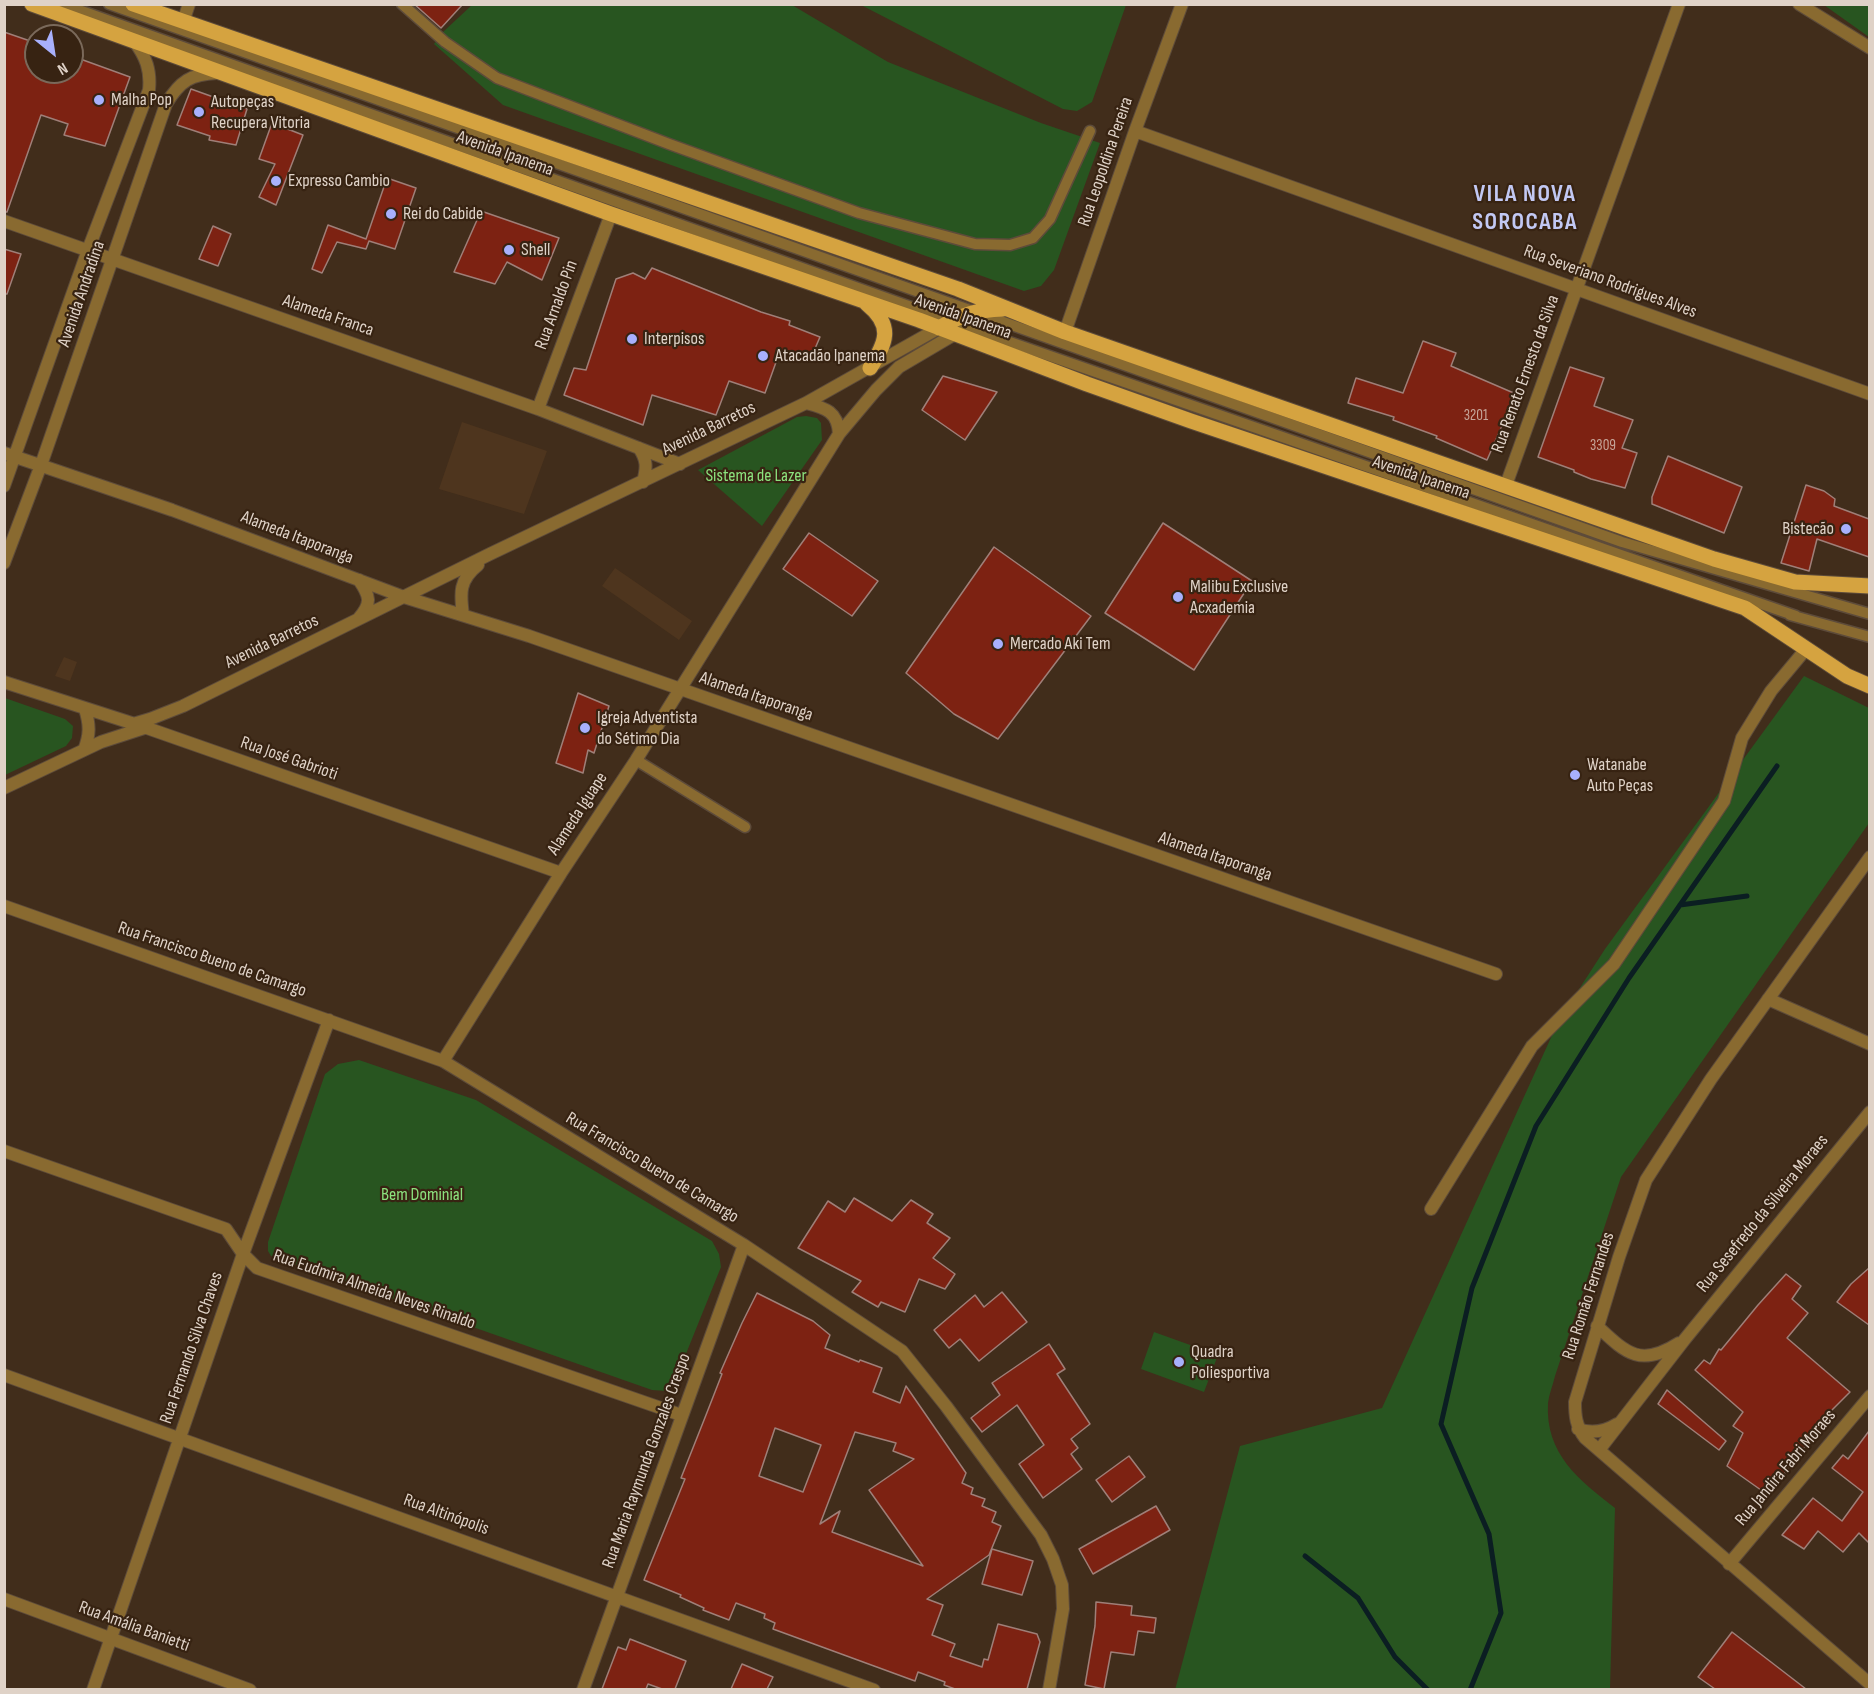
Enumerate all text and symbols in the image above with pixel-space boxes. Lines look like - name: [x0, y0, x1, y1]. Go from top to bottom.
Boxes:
- north arrow: [24, 24, 84, 84]
- text: N: [54, 58, 71, 79]
- place label: Malha Pop: [111, 89, 172, 111]
- place label: Autopeças Recupera Vitoria: [211, 91, 310, 134]
- marker: Malha Pop: [92, 93, 106, 107]
- street label: Rua Leopoldina Pereira: [1074, 94, 1138, 230]
- marker: Autopeças Recupera Vitoria: [192, 105, 206, 119]
- street label: Avenida Ipanema: [454, 127, 556, 181]
- place label: Expresso Cambio: [288, 170, 390, 192]
- marker: Expresso Cambio: [269, 174, 283, 188]
- district label: VILA NOVA SOROCABA: [1472, 181, 1578, 237]
- place label: Rei do Cabide: [403, 203, 483, 225]
- marker: Rei do Cabide: [384, 207, 398, 221]
- street label: Avenida Andradina: [54, 238, 110, 350]
- place label: Shell: [521, 239, 550, 261]
- street label: Rua Severiano Rodrigues Alves: [1520, 241, 1700, 323]
- marker: Shell: [502, 243, 516, 257]
- street label: Rua Arnaldo Pin: [531, 257, 583, 353]
- street label: Alameda Franca: [280, 290, 376, 342]
- street label: Avenida Ipanema: [912, 290, 1014, 344]
- street label: Rua Renato Ernesto da Silva: [1487, 292, 1565, 456]
- place label: Interpisos: [644, 328, 704, 350]
- marker: Interpisos: [625, 332, 639, 346]
- place label: Atacadão Ipanema: [775, 345, 885, 367]
- marker: Atacadão Ipanema: [756, 349, 770, 363]
- street label: Avenida Barretos: [659, 397, 759, 461]
- house number: 3201: [1464, 407, 1488, 425]
- house number: 3309: [1590, 437, 1616, 455]
- street label: Avenida Ipanema: [1370, 451, 1472, 505]
- park label: Sistema de Lazer: [705, 465, 807, 487]
- street label: Alameda Itaporanga: [238, 507, 356, 569]
- place label: Bistecão: [1782, 518, 1834, 540]
- marker: Bistecão: [1839, 522, 1853, 536]
- place label: Malibu Exclusive Acxademia: [1190, 576, 1288, 618]
- marker: Malibu Exclusive Acxademia: [1171, 590, 1185, 604]
- street label: Avenida Barretos: [222, 610, 322, 674]
- place label: Mercado Aki Tem: [1010, 633, 1110, 655]
- marker: Mercado Aki Tem: [991, 637, 1005, 651]
- street label: Alameda Itaporanga: [696, 667, 816, 727]
- place label: Igreja Adventista do Sétimo Dia: [597, 707, 697, 750]
- marker: Igreja Adventista do Sétimo Dia: [578, 721, 592, 735]
- street label: Rua José Gabrioti: [238, 732, 340, 786]
- place label: Watanabe Auto Peças: [1587, 754, 1653, 796]
- marker: Watanabe Auto Peças: [1568, 768, 1582, 782]
- street label: Alameda Iguape: [543, 769, 613, 859]
- street label: Alameda Itaporanga: [1155, 827, 1275, 887]
- street label: Rua Francisco Bueno de Camargo: [115, 918, 309, 1002]
- street label: Rua Francisco Bueno de Camargo: [562, 1108, 742, 1228]
- street label: Rua Sesefredo da Silveira Moraes: [1693, 1131, 1833, 1297]
- park label: Bem Dominial: [381, 1184, 463, 1206]
- street label: Rua Romão Fernandes: [1558, 1230, 1620, 1362]
- street label: Rua Eudmira Almeida Neves Rinaldo: [270, 1245, 478, 1335]
- street label: Rua Fernando Silva Chaves: [156, 1269, 228, 1427]
- place label: Quadra Poliesportiva: [1191, 1341, 1270, 1384]
- street label: Rua Maria Raymunda Gonzales Crespo: [598, 1351, 696, 1571]
- marker: Quadra Poliesportiva: [1172, 1355, 1186, 1369]
- street label: Rua Jandira Fabri Moraes: [1731, 1405, 1841, 1531]
- street label: Rua Altinópolis: [400, 1490, 492, 1540]
- street label: Rua Amália Banietti: [76, 1597, 192, 1657]

